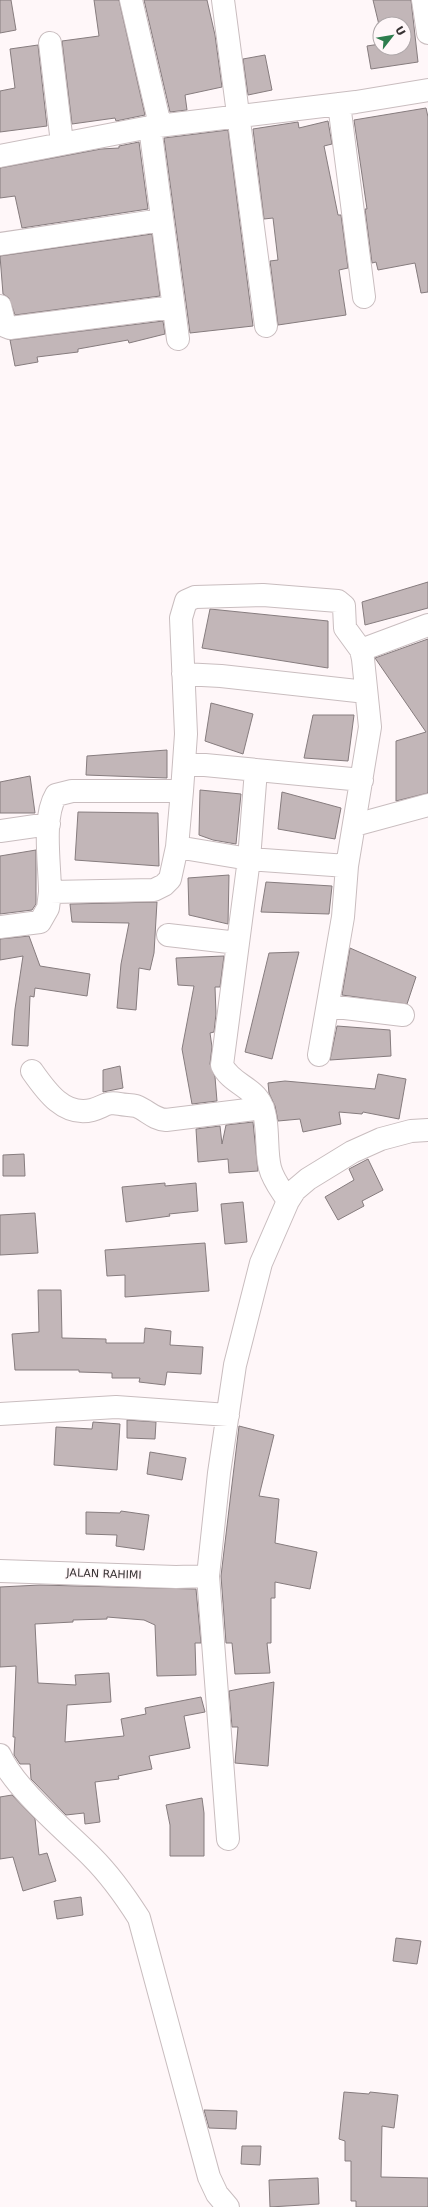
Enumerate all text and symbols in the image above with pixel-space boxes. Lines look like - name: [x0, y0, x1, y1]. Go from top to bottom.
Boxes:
- north arrow: [372, 16, 412, 56]
- text: U: [392, 24, 408, 38]
- street label: JALAN RAHIMI: [65, 1566, 142, 1582]

